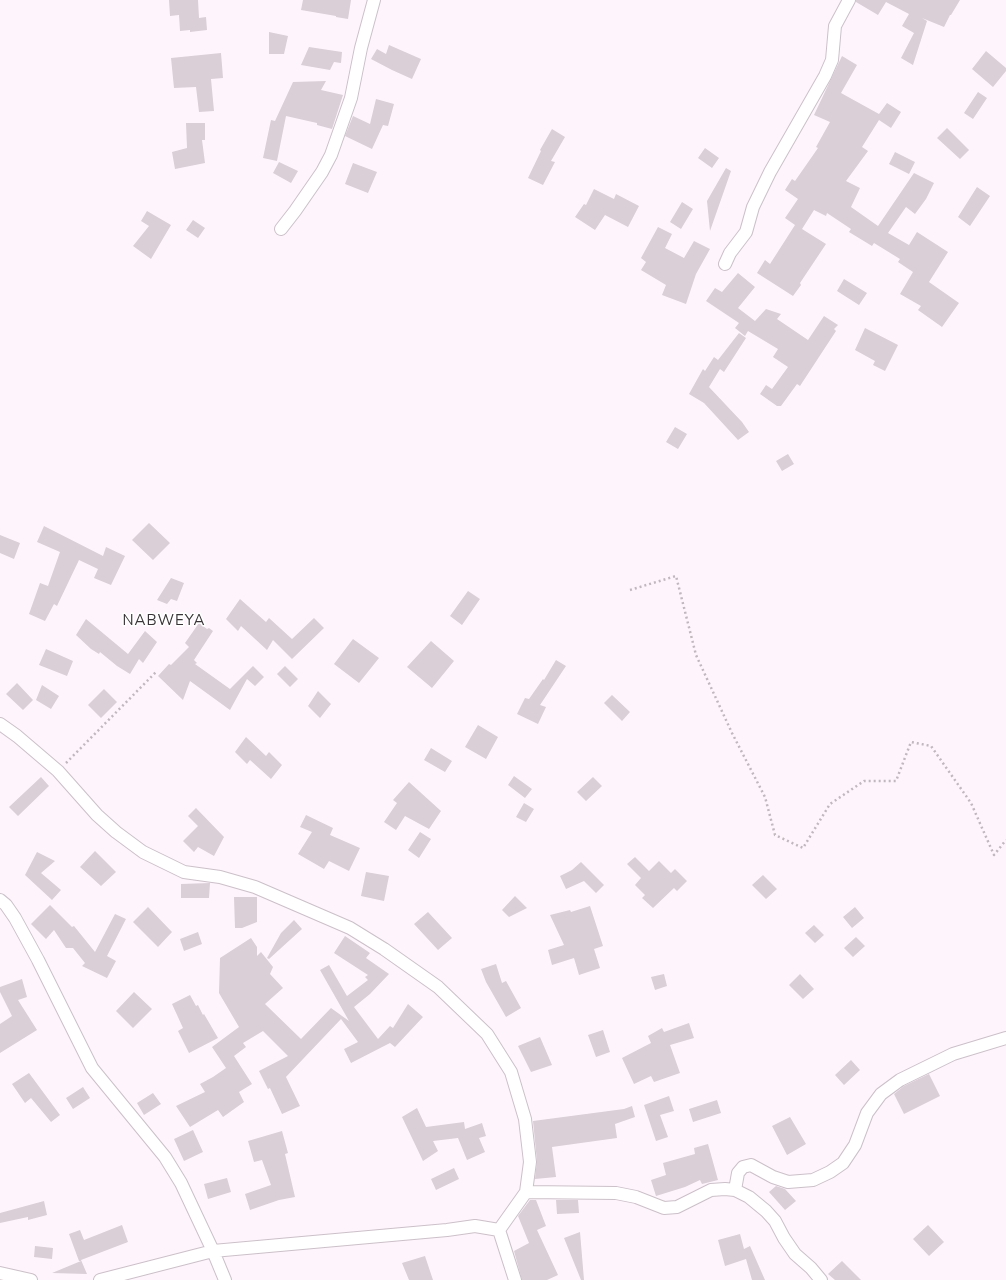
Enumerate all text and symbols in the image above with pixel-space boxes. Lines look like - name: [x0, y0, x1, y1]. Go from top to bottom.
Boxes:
- district label: NABWEYA: [122, 612, 206, 630]

